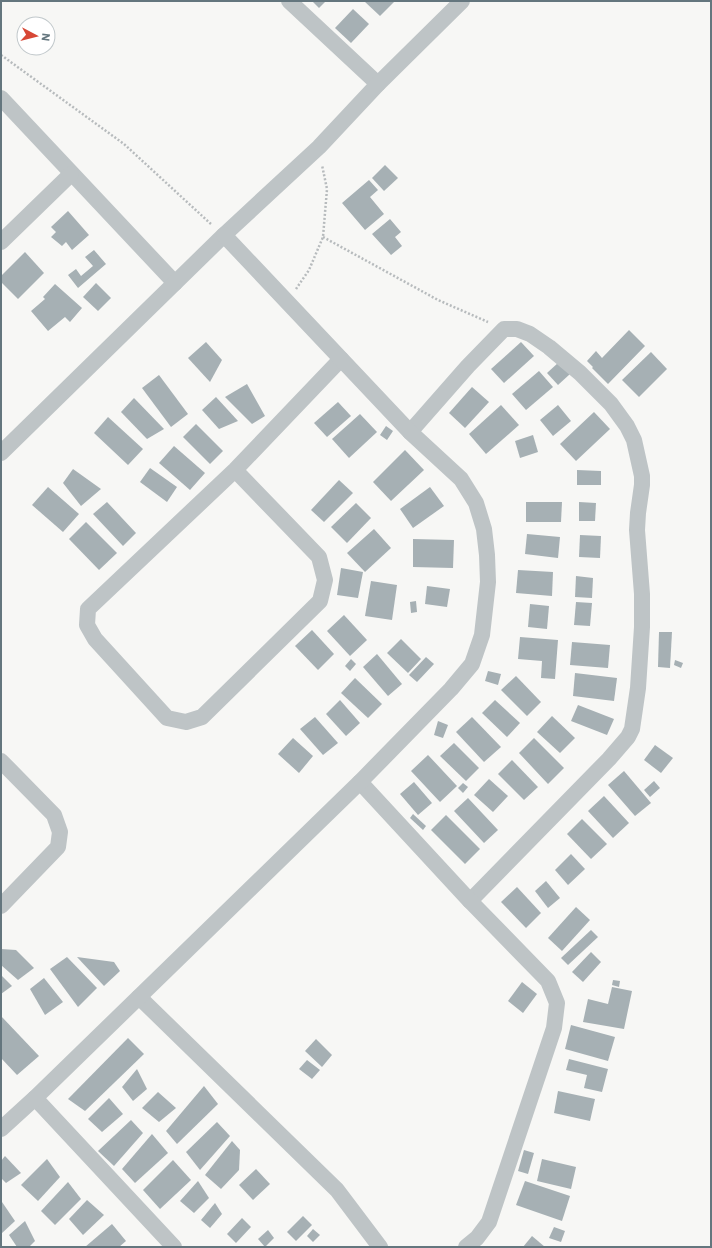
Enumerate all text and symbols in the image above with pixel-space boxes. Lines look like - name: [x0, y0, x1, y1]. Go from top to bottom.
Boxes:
- north arrow: [16, 16, 56, 56]
- text: N: [38, 32, 53, 42]

